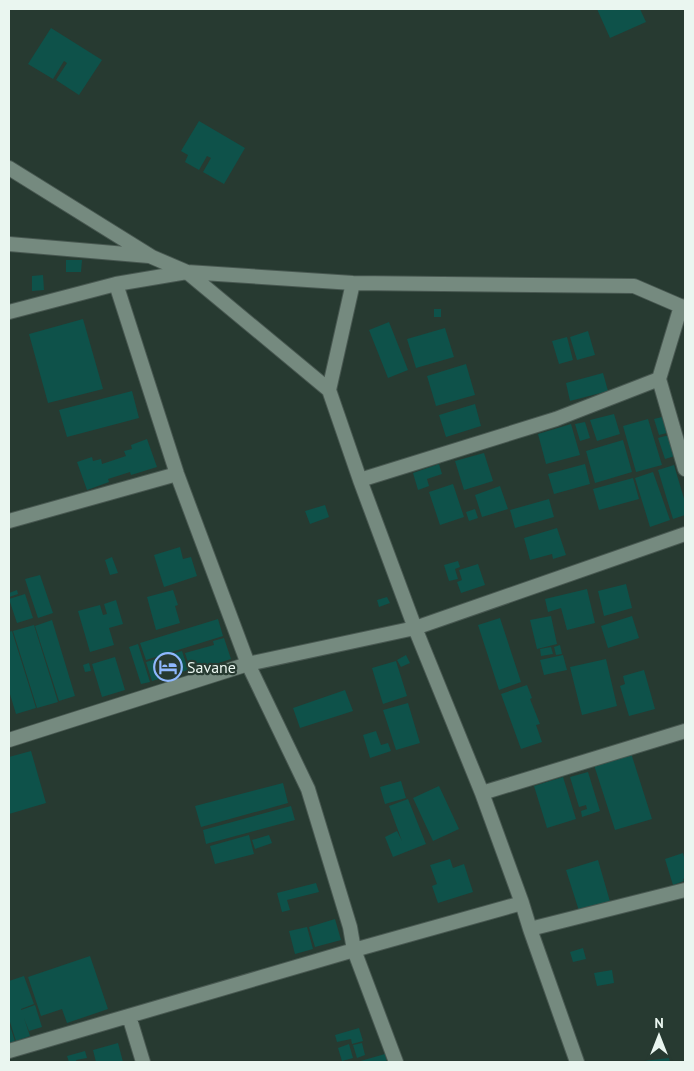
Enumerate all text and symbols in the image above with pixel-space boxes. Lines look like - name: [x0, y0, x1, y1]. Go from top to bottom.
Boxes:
- hotel icon: Savane: [153, 652, 183, 682]
- place label: Savane: [187, 657, 236, 677]
- north arrow: [634, 1011, 684, 1061]
- text: N: [654, 1014, 664, 1032]

